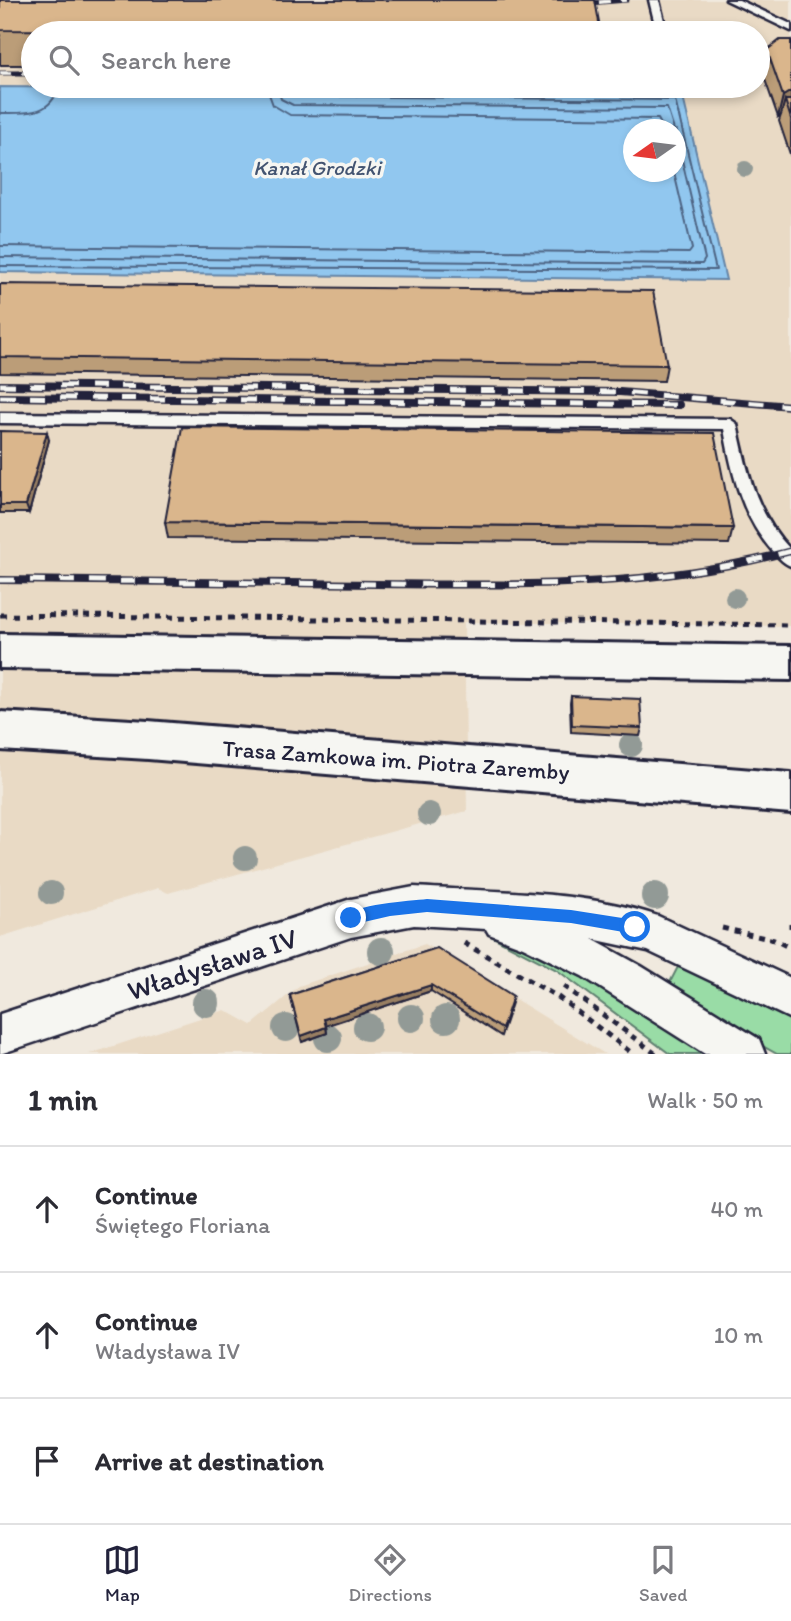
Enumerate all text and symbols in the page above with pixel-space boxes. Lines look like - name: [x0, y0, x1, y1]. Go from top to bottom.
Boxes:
- search box: [21, 21, 770, 98]
- icon: search: [45, 41, 83, 79]
- text: Search here: [101, 44, 231, 76]
- north arrow: [623, 119, 686, 182]
- water label: Kanał Grodzki: [253, 155, 383, 180]
- street label: Trasa Zamkowa im. Piotra Zaremby: [222, 734, 570, 786]
- route end: [335, 902, 366, 933]
- route start: [619, 911, 650, 942]
- street label: Władysława IV: [123, 920, 302, 1007]
- text: 1 min: [28, 1081, 98, 1118]
- text: Walk · 50 m: [647, 1086, 763, 1114]
- text: Continue: [95, 1179, 198, 1211]
- icon: ahead: [28, 1190, 66, 1228]
- text: 40 m: [710, 1195, 763, 1223]
- text: Świętego Floriana: [95, 1211, 270, 1239]
- text: Continue: [95, 1305, 198, 1337]
- icon: ahead: [28, 1316, 66, 1354]
- text: 10 m: [714, 1321, 763, 1349]
- text: Władysława IV: [95, 1337, 240, 1365]
- icon: arrive: [28, 1442, 66, 1480]
- text: Arrive at destination: [95, 1445, 324, 1477]
- tab: Map: [103, 1541, 141, 1606]
- tab: Directions: [348, 1541, 432, 1606]
- tab: Saved: [639, 1541, 687, 1606]

